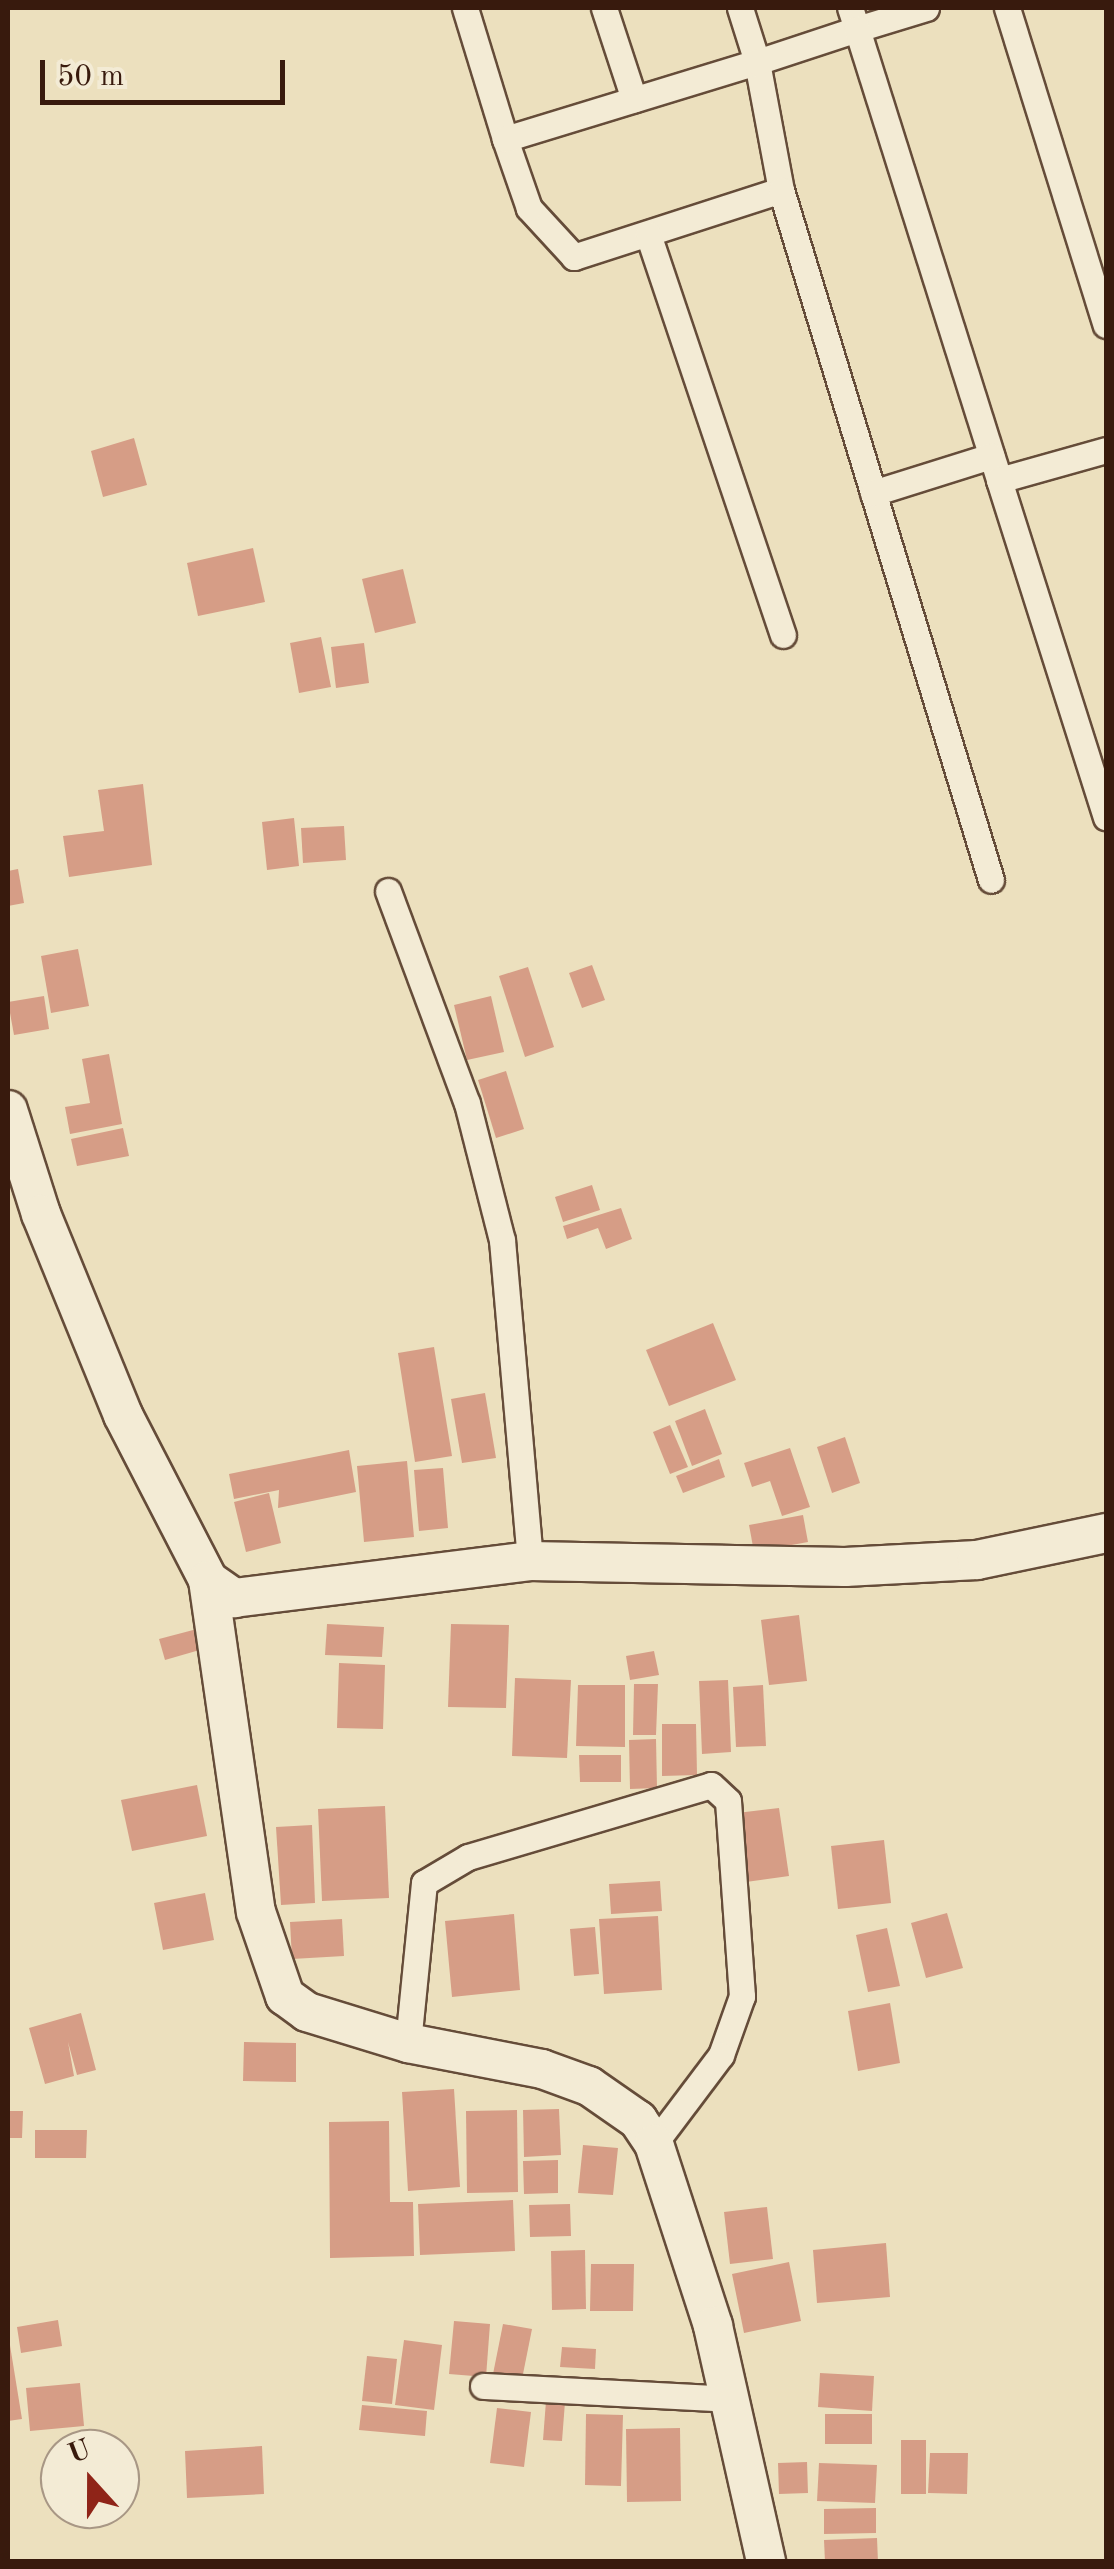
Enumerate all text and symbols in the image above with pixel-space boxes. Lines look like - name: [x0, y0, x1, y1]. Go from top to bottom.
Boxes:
- scale bar: [45, 40, 290, 102]
- text: 50 m: [57, 62, 124, 92]
- north arrow: [40, 2429, 140, 2529]
- text: U: [65, 2436, 95, 2470]

